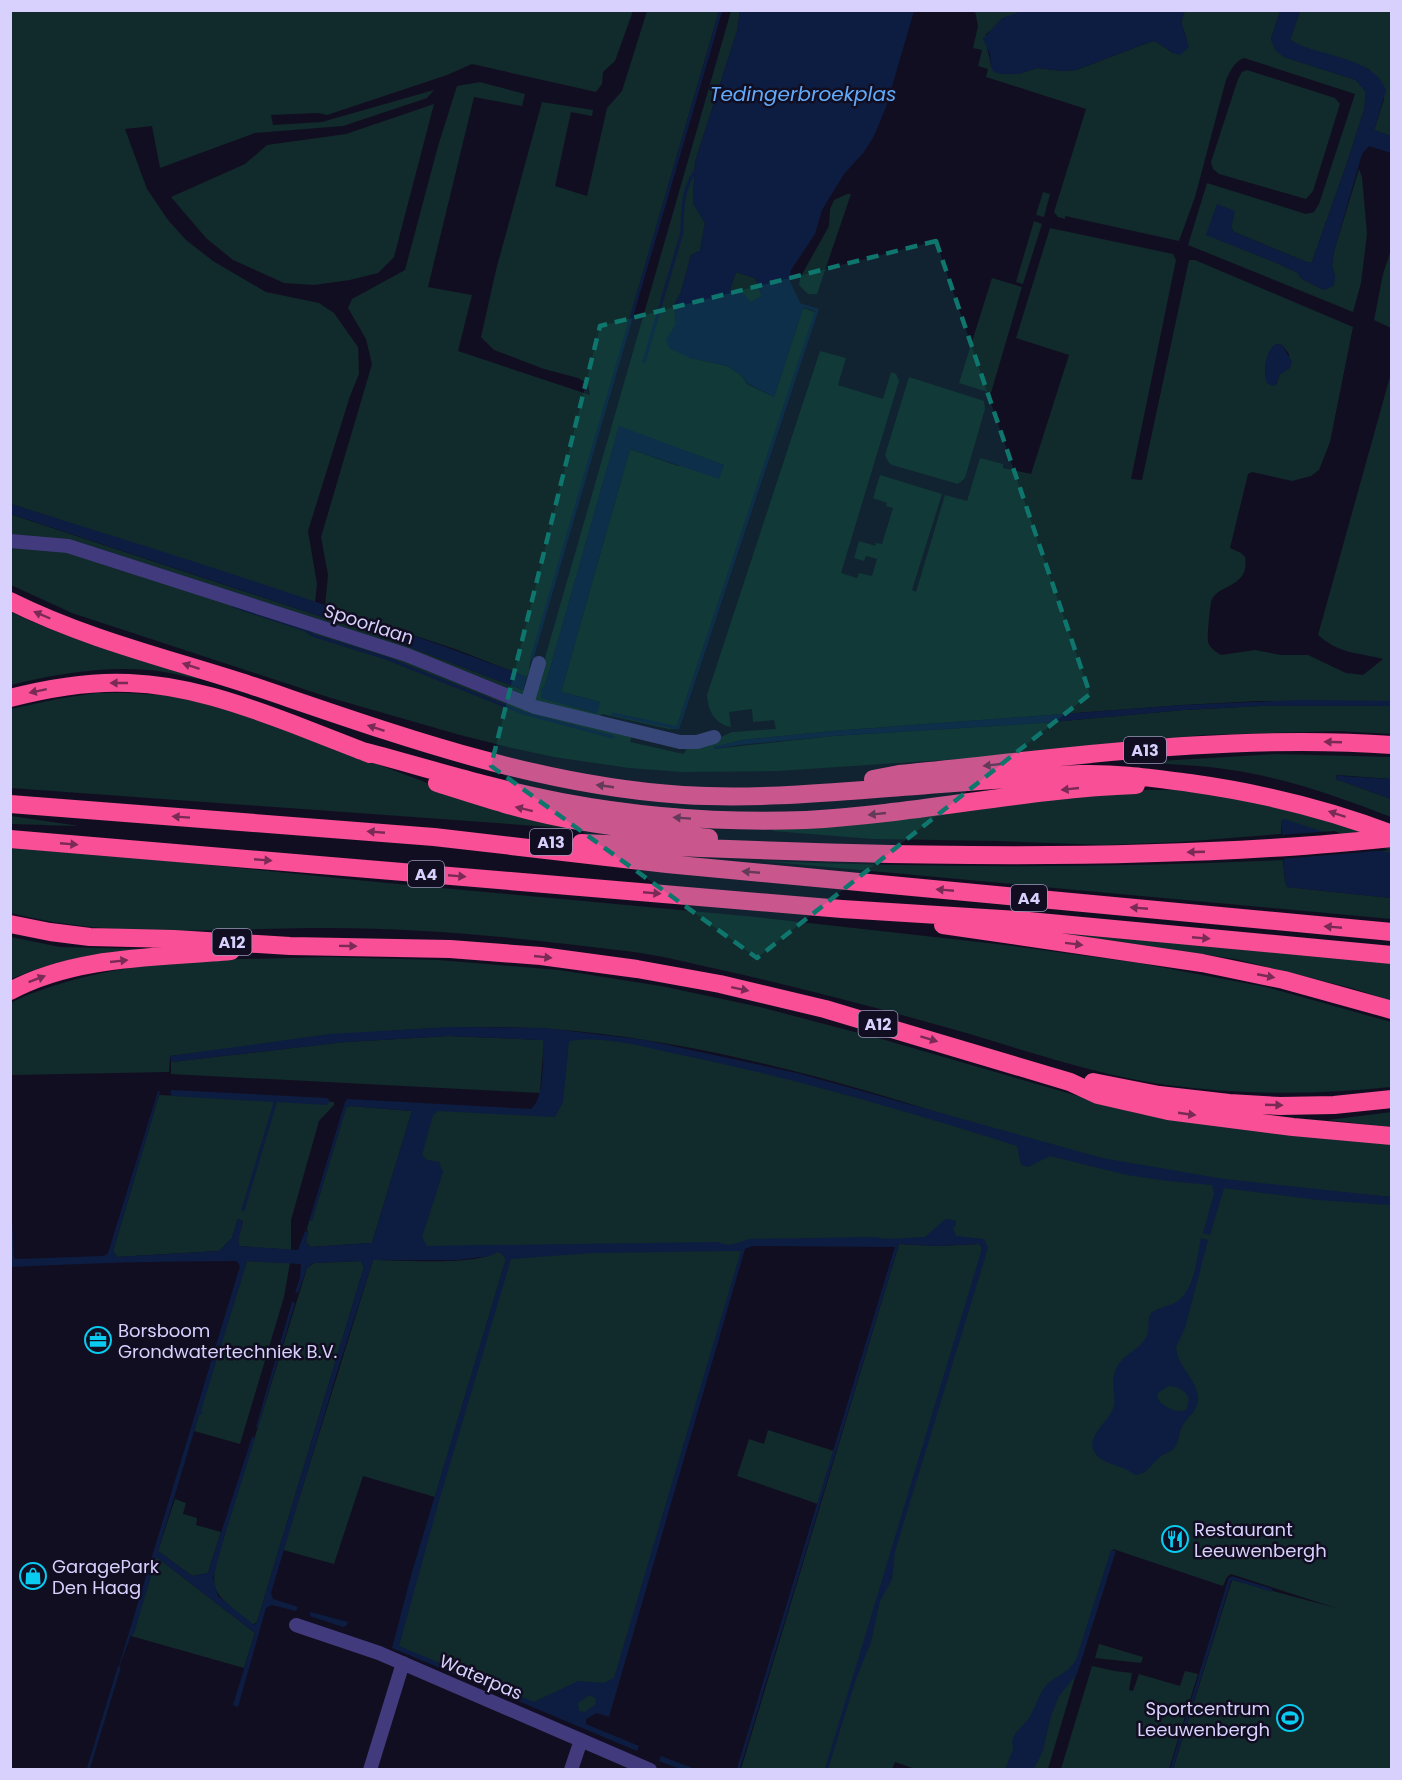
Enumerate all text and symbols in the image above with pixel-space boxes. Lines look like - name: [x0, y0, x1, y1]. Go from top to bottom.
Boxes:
- water label: Tedingerbroekplas: [710, 80, 896, 108]
- street label: Spoorlaan: [321, 598, 417, 650]
- one-way arrow: [32, 610, 50, 620]
- one-way arrow: [182, 661, 200, 670]
- one-way arrow: [109, 678, 128, 688]
- one-way arrow: [28, 687, 47, 696]
- one-way arrow: [367, 723, 385, 732]
- road number: A13: [1124, 737, 1166, 763]
- one-way arrow: [1324, 737, 1343, 747]
- one-way arrow: [983, 760, 1002, 770]
- one-way arrow: [596, 782, 615, 791]
- one-way arrow: [1061, 785, 1080, 794]
- one-way arrow: [514, 804, 533, 814]
- one-way arrow: [867, 809, 886, 819]
- one-way arrow: [1328, 809, 1346, 818]
- one-way arrow: [172, 812, 191, 821]
- one-way arrow: [673, 813, 692, 822]
- one-way arrow: [366, 827, 385, 837]
- road number: A13: [530, 829, 572, 855]
- one-way arrow: [59, 839, 78, 849]
- one-way arrow: [1187, 847, 1206, 856]
- one-way arrow: [254, 855, 273, 865]
- road number: A4: [408, 861, 444, 887]
- one-way arrow: [741, 867, 760, 877]
- one-way arrow: [448, 872, 467, 881]
- one-way arrow: [935, 885, 954, 895]
- road number: A4: [1011, 885, 1047, 911]
- one-way arrow: [642, 888, 661, 898]
- one-way arrow: [1130, 903, 1149, 913]
- one-way arrow: [1324, 922, 1343, 931]
- road number: A12: [212, 929, 252, 955]
- one-way arrow: [1192, 933, 1211, 943]
- one-way arrow: [1065, 940, 1084, 949]
- one-way arrow: [339, 941, 358, 951]
- one-way arrow: [533, 952, 552, 962]
- one-way arrow: [110, 957, 129, 966]
- one-way arrow: [1257, 972, 1276, 981]
- one-way arrow: [28, 974, 46, 983]
- one-way arrow: [731, 985, 750, 994]
- road number: A12: [858, 1011, 898, 1037]
- one-way arrow: [920, 1035, 938, 1044]
- one-way arrow: [1264, 1101, 1283, 1110]
- one-way arrow: [1177, 1109, 1196, 1118]
- place label: Borsboom Grondwatertechniek B.V.: [118, 1318, 337, 1364]
- office icon: Borsboom Grondwatertechniek B.V.: [83, 1325, 113, 1355]
- place label: Restaurant Leeuwenbergh: [1194, 1517, 1327, 1563]
- restaurant icon: Restaurant Leeuwenbergh: [1160, 1524, 1190, 1554]
- place label: GaragePark Den Haag: [52, 1554, 160, 1600]
- shop icon: GaragePark Den Haag: [18, 1561, 48, 1591]
- street label: Waterpas: [436, 1648, 526, 1706]
- place label: Sportcentrum Leeuwenbergh: [1137, 1696, 1270, 1742]
- sports icon: Sportcentrum Leeuwenbergh: [1275, 1703, 1305, 1733]

